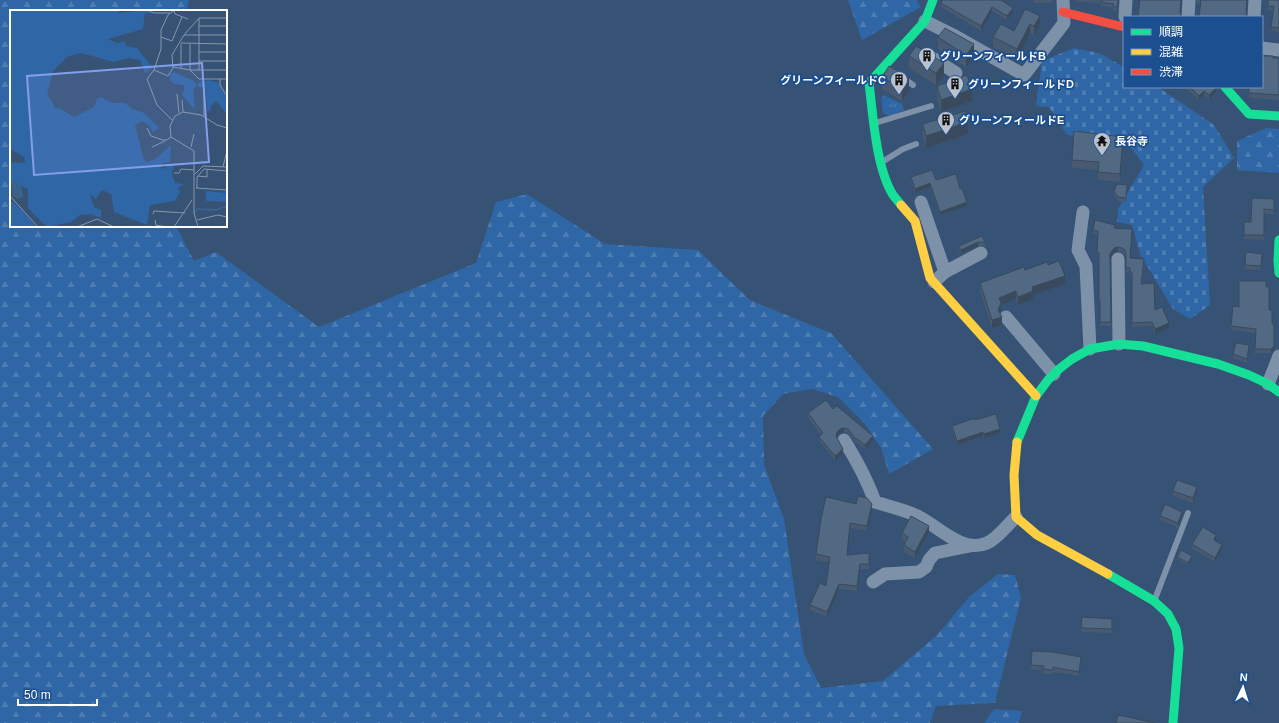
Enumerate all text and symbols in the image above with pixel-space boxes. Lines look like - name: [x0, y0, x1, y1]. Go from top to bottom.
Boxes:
- inset map: [10, 10, 227, 227]
- legend: [1123, 16, 1263, 88]
- text: 順調: [1159, 25, 1183, 39]
- text: 混雑: [1159, 45, 1183, 59]
- building icon: グリーンフィールドB: [917, 46, 937, 71]
- place label: グリーンフィールドB: [940, 50, 1046, 62]
- text: 渋滞: [1159, 65, 1183, 79]
- building icon: グリーンフィールドC: [889, 70, 909, 95]
- place label: グリーンフィールドC: [780, 74, 886, 86]
- building icon: グリーンフィールドD: [945, 74, 965, 99]
- place label: グリーンフィールドD: [968, 78, 1074, 90]
- building icon: グリーンフィールドE: [936, 110, 956, 135]
- place label: グリーンフィールドE: [959, 114, 1064, 126]
- temple icon: 長谷寺: [1092, 131, 1112, 156]
- place label: 長谷寺: [1115, 135, 1148, 147]
- north arrow: [1223, 667, 1263, 707]
- text: N: [1239, 671, 1248, 683]
- scale bar: [18, 681, 97, 707]
- text: 50 m: [24, 688, 51, 702]

